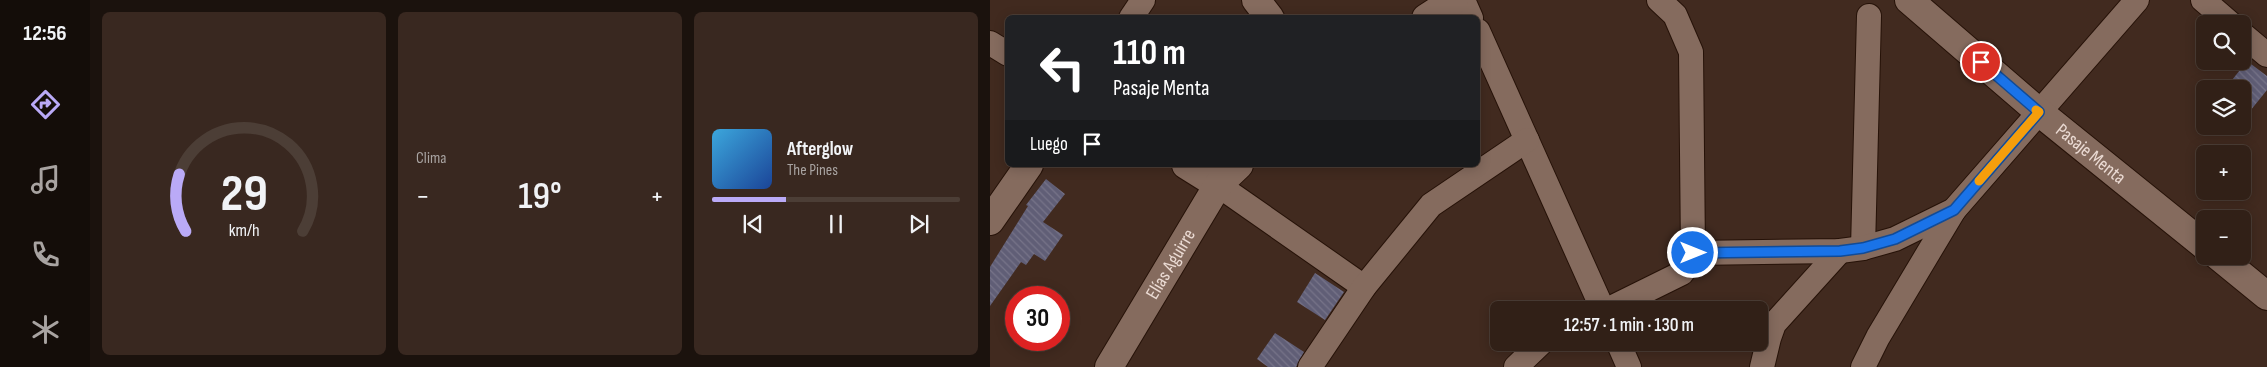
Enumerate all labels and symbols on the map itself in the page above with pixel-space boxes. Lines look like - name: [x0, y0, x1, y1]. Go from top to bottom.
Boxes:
- pin: [1960, 41, 2002, 83]
- street label: Pasaje Menta: [2051, 119, 2130, 189]
- street label: Elías Aguirre: [1141, 225, 1201, 303]
- position arrow: [1666, 226, 1718, 278]
- speed limit sign: 30: [1005, 286, 1070, 351]

